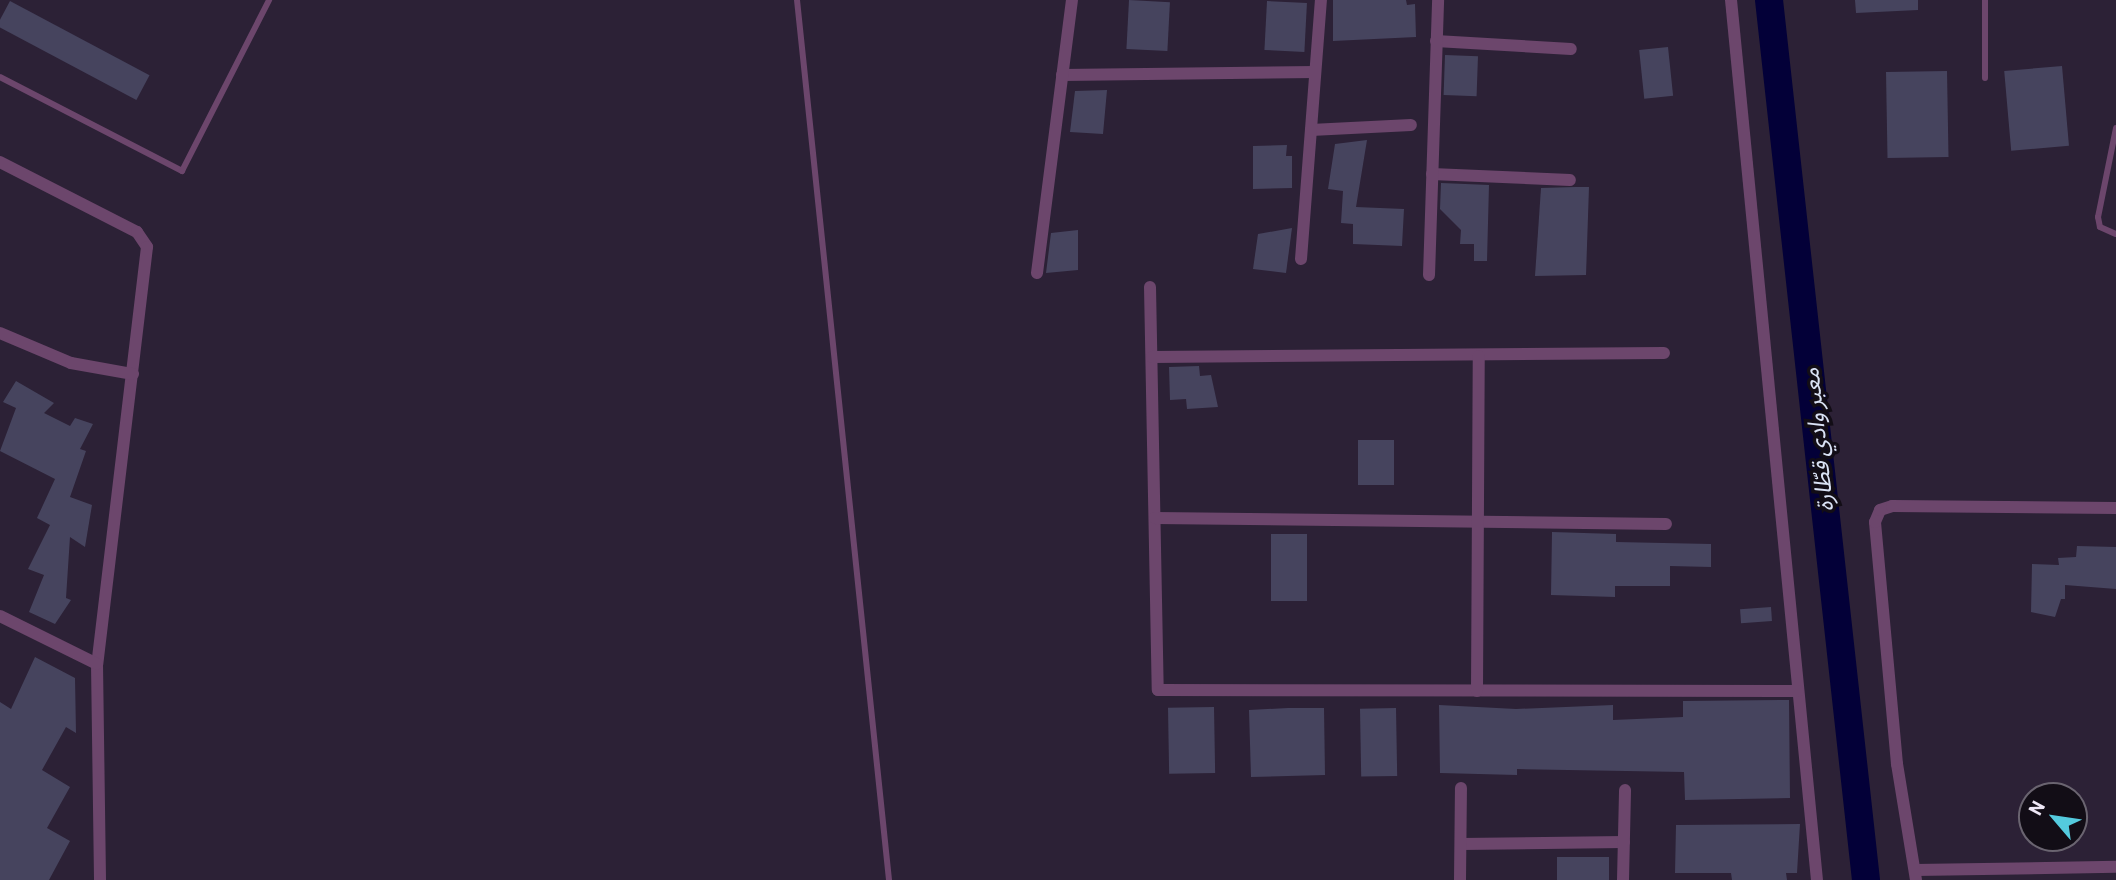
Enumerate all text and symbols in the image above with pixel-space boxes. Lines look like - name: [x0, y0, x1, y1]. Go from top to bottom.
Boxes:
- water label: معبر وادي قطّارة: [1796, 367, 1838, 513]
- north arrow: [2018, 782, 2088, 852]
- text: N: [2023, 796, 2049, 819]

